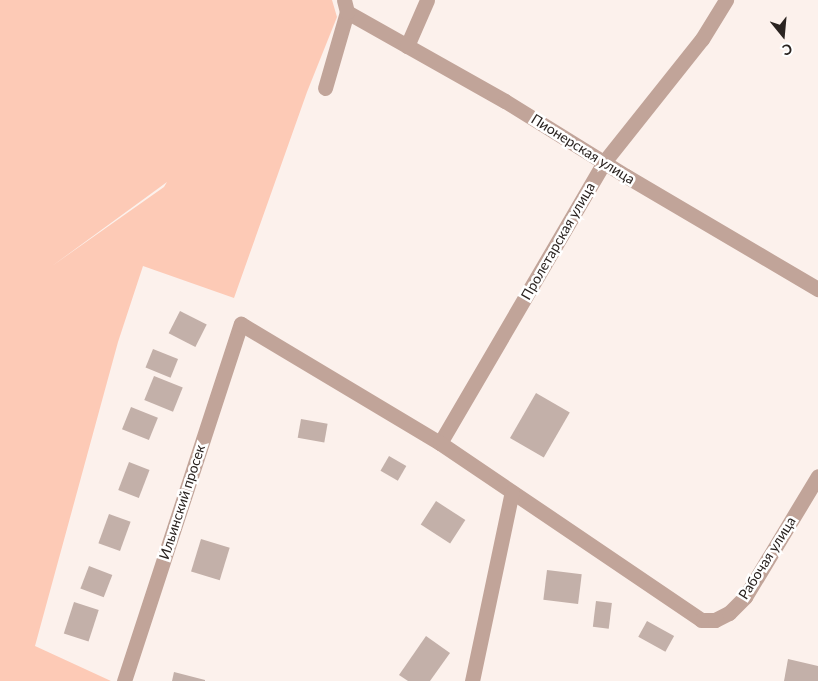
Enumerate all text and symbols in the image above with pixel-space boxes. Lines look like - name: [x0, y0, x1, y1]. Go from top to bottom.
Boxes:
- north arrow: [758, 10, 808, 60]
- text: С: [781, 40, 794, 59]
- street label: Пионерская улица: [528, 110, 638, 188]
- street label: Пролетарская улица: [518, 179, 598, 303]
- street label: Ильинский просек: [155, 442, 209, 562]
- street label: Рабочая улица: [735, 514, 799, 602]

